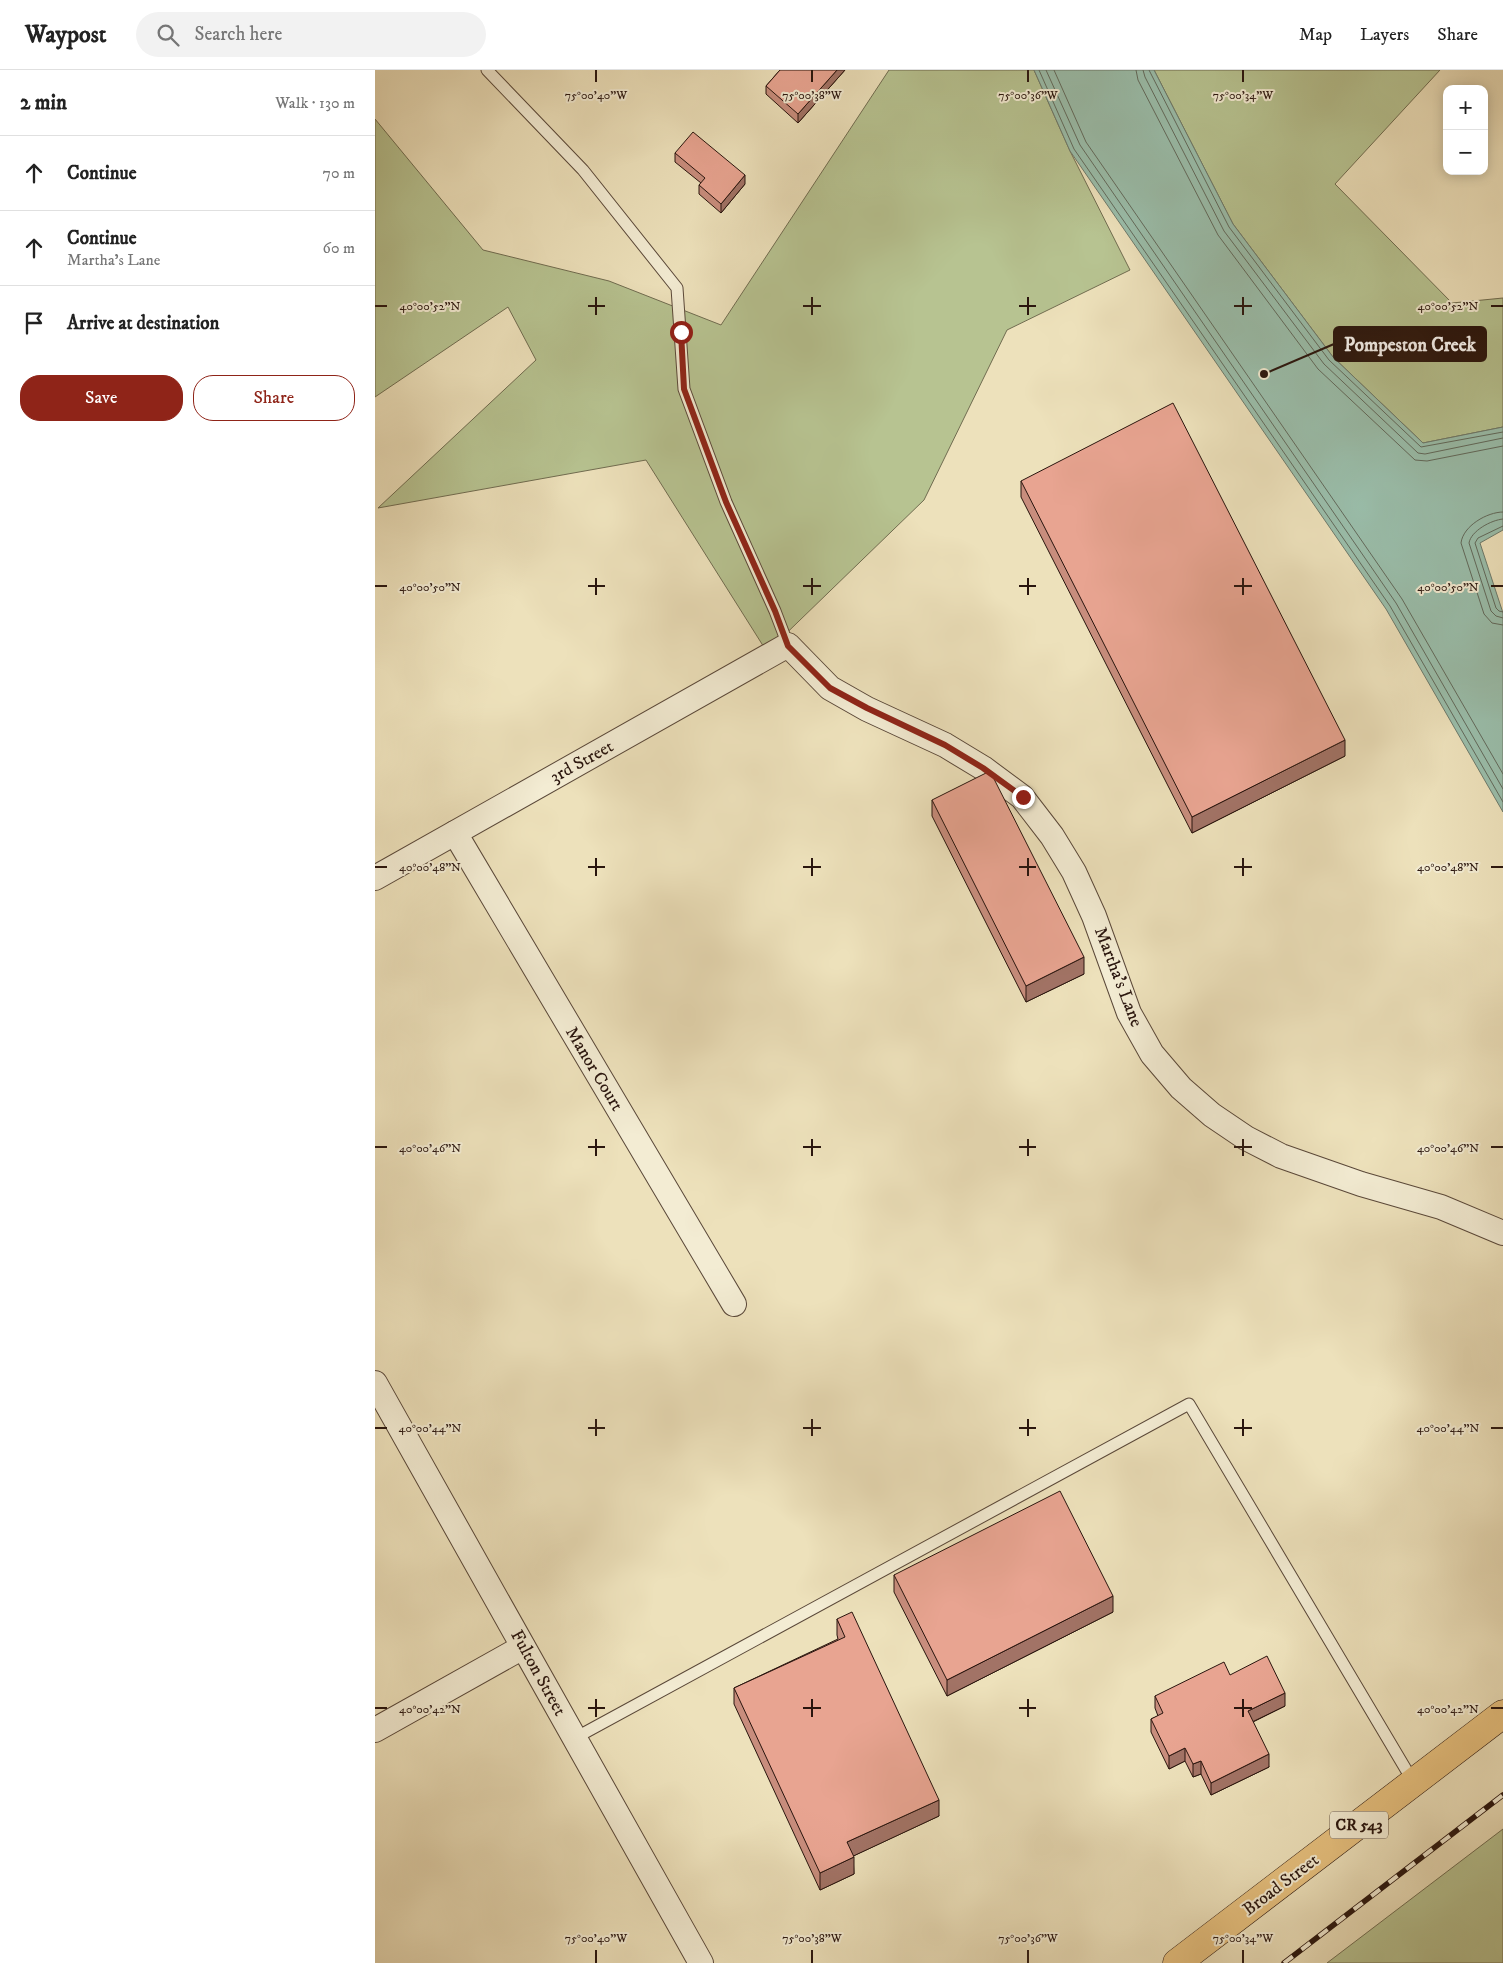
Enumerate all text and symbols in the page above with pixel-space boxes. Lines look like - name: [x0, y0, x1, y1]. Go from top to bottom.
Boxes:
- search box: [136, 12, 486, 57]
- text: Waypost: [25, 20, 106, 50]
- icon: search: [154, 21, 182, 49]
- text: Search here: [194, 23, 282, 46]
- text: Map: [1299, 24, 1332, 46]
- text: Layers: [1360, 24, 1409, 46]
- text: Share: [1437, 24, 1478, 46]
- map controls: [1443, 85, 1488, 175]
- button: +: [1443, 85, 1488, 130]
- text: 75°00'40"W: [565, 88, 628, 103]
- text: 75°00'38"W: [782, 88, 843, 103]
- text: 75°00'36"W: [998, 88, 1059, 103]
- text: 75°00'34"W: [1213, 88, 1274, 103]
- text: 2 min: [20, 90, 67, 116]
- text: Walk · 130 m: [275, 93, 355, 113]
- button: −: [1443, 130, 1488, 175]
- icon: ahead: [20, 159, 48, 187]
- text: Continue: [67, 162, 137, 185]
- text: 70 m: [323, 163, 355, 183]
- text: Continue: [67, 227, 137, 250]
- icon: ahead: [20, 234, 48, 262]
- text: 60 m: [323, 238, 355, 258]
- text: Martha's Lane: [67, 250, 160, 270]
- text: 40°00'52"N: [400, 299, 461, 314]
- text: 40°00'52"N: [1418, 299, 1479, 314]
- icon: arrive: [20, 309, 48, 337]
- text: Arrive at destination: [67, 312, 219, 335]
- route start: [670, 321, 693, 344]
- callout: Pompeston Creek: [1334, 327, 1486, 361]
- text: Pompeston Creek: [1344, 334, 1477, 357]
- button: Save: [20, 375, 183, 421]
- button: Share: [193, 375, 355, 421]
- text: 40°00'50"N: [399, 580, 461, 595]
- text: 40°00'50"N: [1417, 580, 1479, 595]
- street label: 3rd Street: [547, 736, 618, 788]
- route end: [1012, 786, 1035, 809]
- text: 40°00'48"N: [399, 860, 461, 875]
- text: 40°00'48"N: [1417, 860, 1479, 875]
- street label: Martha's Lane: [1089, 924, 1147, 1030]
- street label: Manor Court: [560, 1023, 628, 1115]
- text: 40°00'46"N: [399, 1141, 461, 1156]
- text: 40°00'46"N: [1417, 1141, 1479, 1156]
- text: 40°00'44"N: [399, 1421, 462, 1436]
- text: 40°00'44"N: [1417, 1421, 1480, 1436]
- street label: Fulton Street: [505, 1626, 571, 1720]
- text: 40°00'42"N: [399, 1702, 461, 1717]
- text: 40°00'42"N: [1417, 1702, 1479, 1717]
- road number: CR 543: [1330, 1812, 1388, 1838]
- street label: Broad Street: [1239, 1849, 1324, 1921]
- text: 75°00'40"W: [565, 1931, 628, 1946]
- text: 75°00'38"W: [782, 1931, 843, 1946]
- text: 75°00'36"W: [998, 1931, 1059, 1946]
- text: 75°00'34"W: [1213, 1931, 1274, 1946]

